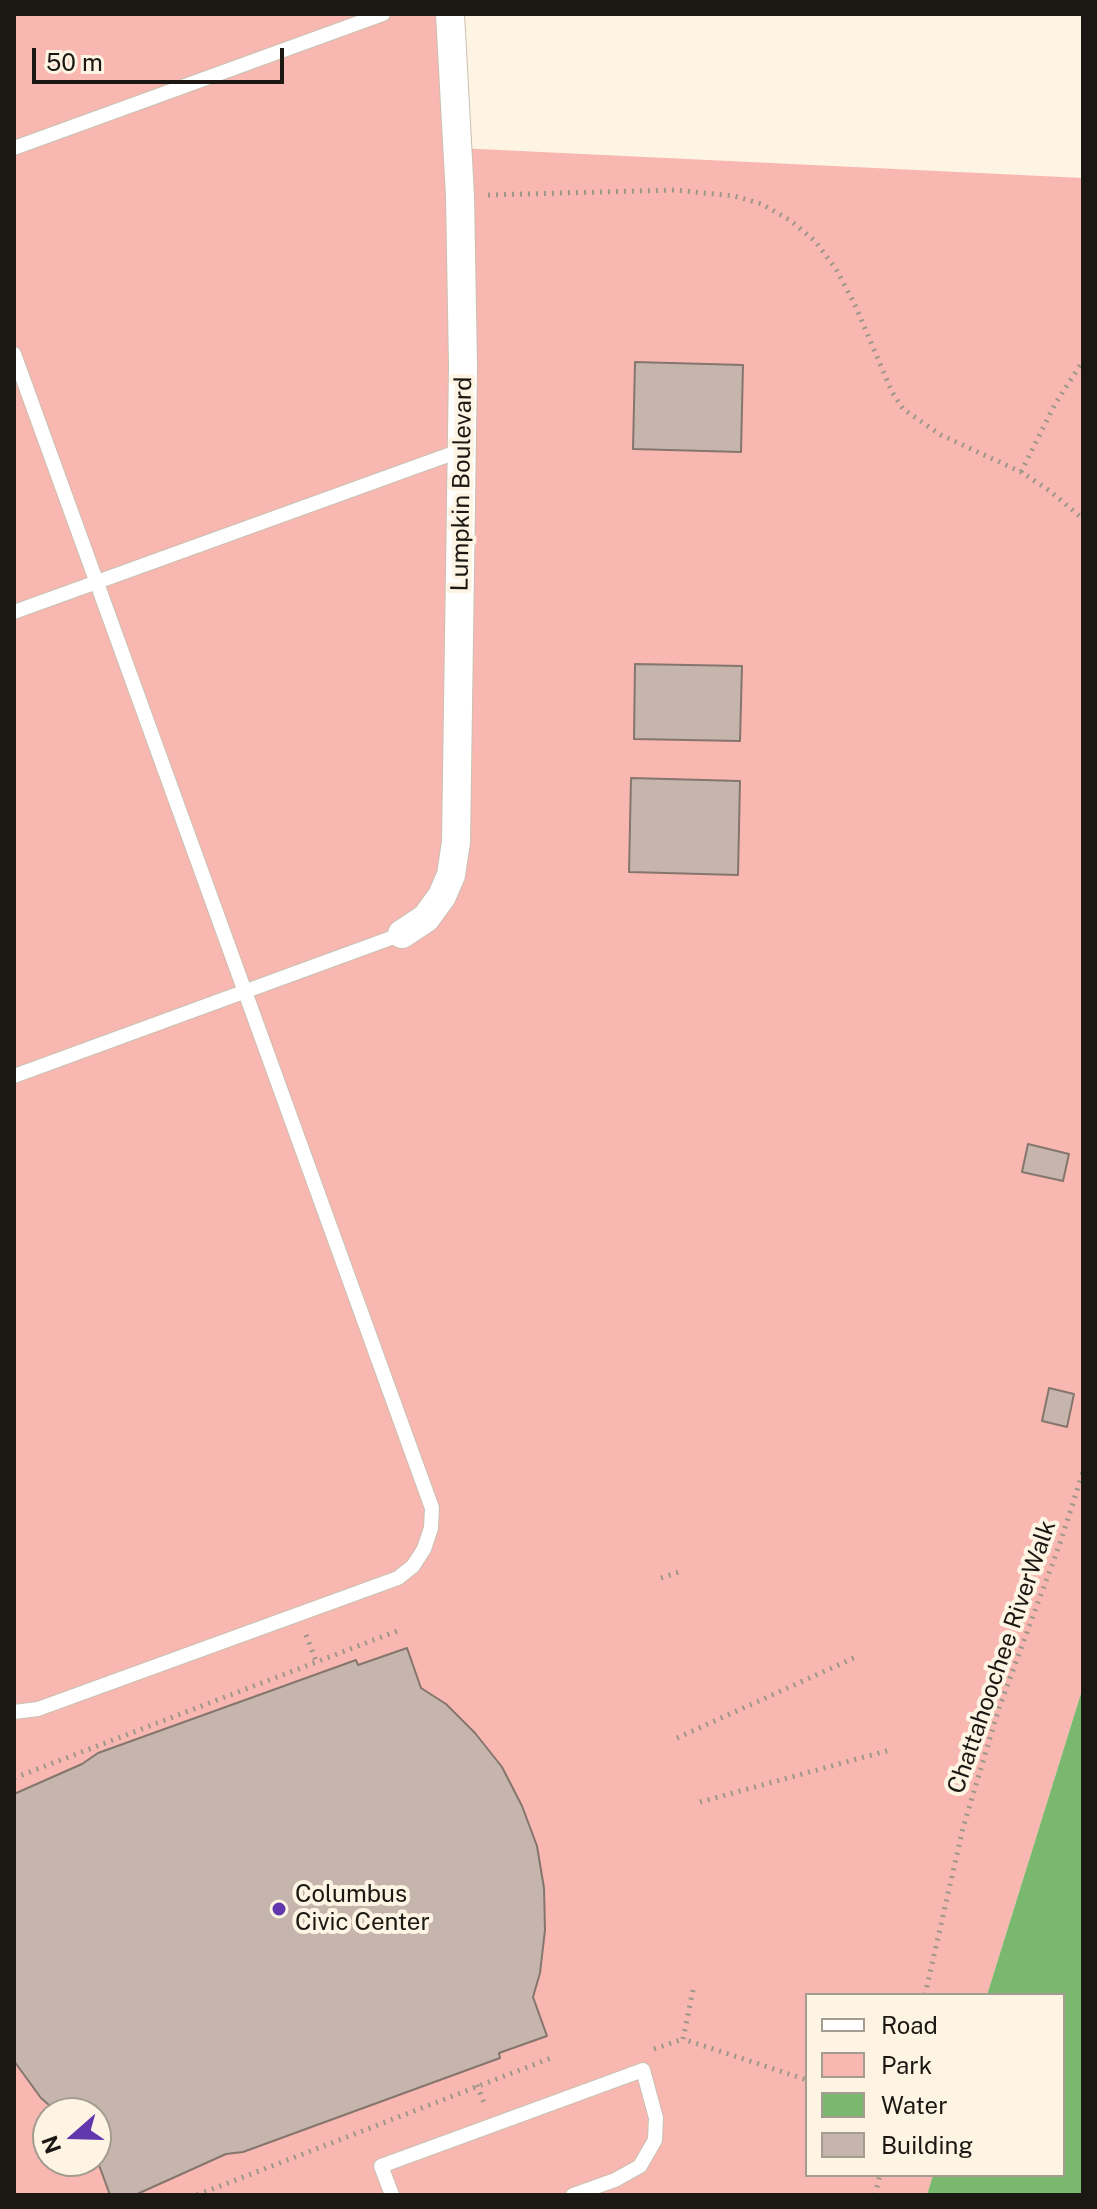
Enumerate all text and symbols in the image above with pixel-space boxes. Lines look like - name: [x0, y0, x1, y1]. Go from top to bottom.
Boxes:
- scale bar: [36, 32, 288, 82]
- text: 50 m: [46, 48, 103, 76]
- street label: Lumpkin Boulevard: [446, 376, 478, 592]
- street label: Chattahoochee RiverWalk: [942, 1517, 1062, 1797]
- place label: Columbus Civic Center: [295, 1881, 430, 1937]
- marker: Columbus Civic Center: [270, 1900, 288, 1918]
- legend: [805, 1993, 1065, 2177]
- text: Road: [881, 2011, 938, 2039]
- text: Park: [881, 2051, 932, 2079]
- text: Water: [881, 2091, 948, 2119]
- north arrow: [32, 2097, 112, 2177]
- text: Building: [881, 2131, 973, 2159]
- text: N: [36, 2132, 66, 2157]

